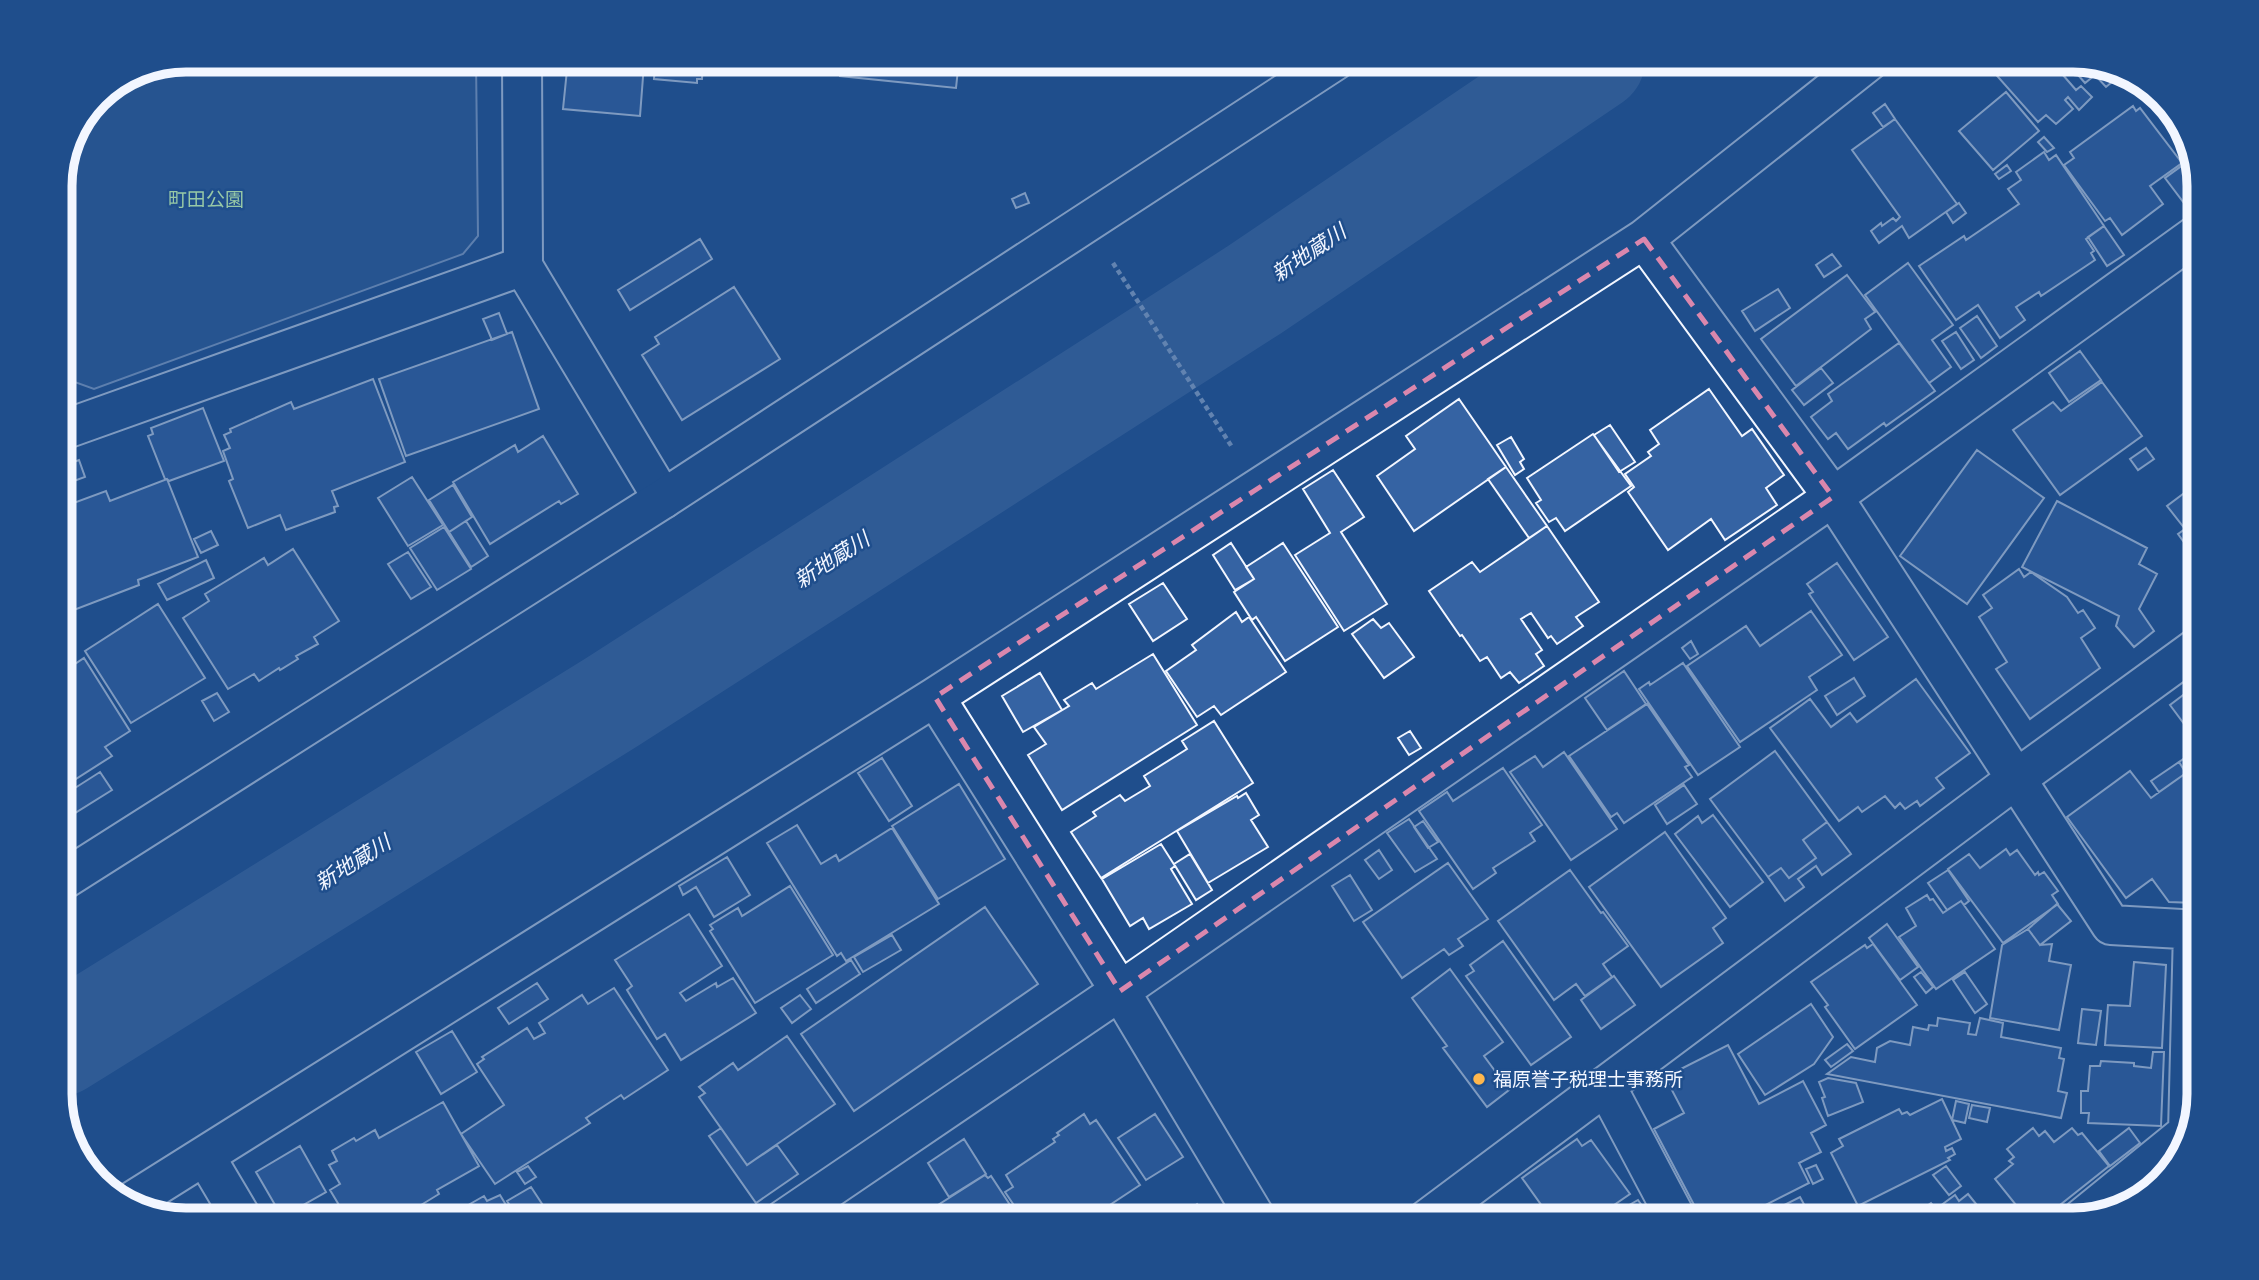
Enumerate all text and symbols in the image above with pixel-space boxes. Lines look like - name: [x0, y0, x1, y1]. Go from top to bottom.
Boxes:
- park label: 町田公園: [168, 187, 244, 210]
- water label: 新地蔵川: [1266, 217, 1352, 286]
- water label: 新地蔵川: [789, 524, 875, 592]
- water label: 新地蔵川: [310, 828, 396, 895]
- place label: 福原誉子税理士事務所: [1493, 1067, 1683, 1090]
- marker: 福原誉子税理士事務所: [1471, 1071, 1487, 1087]

